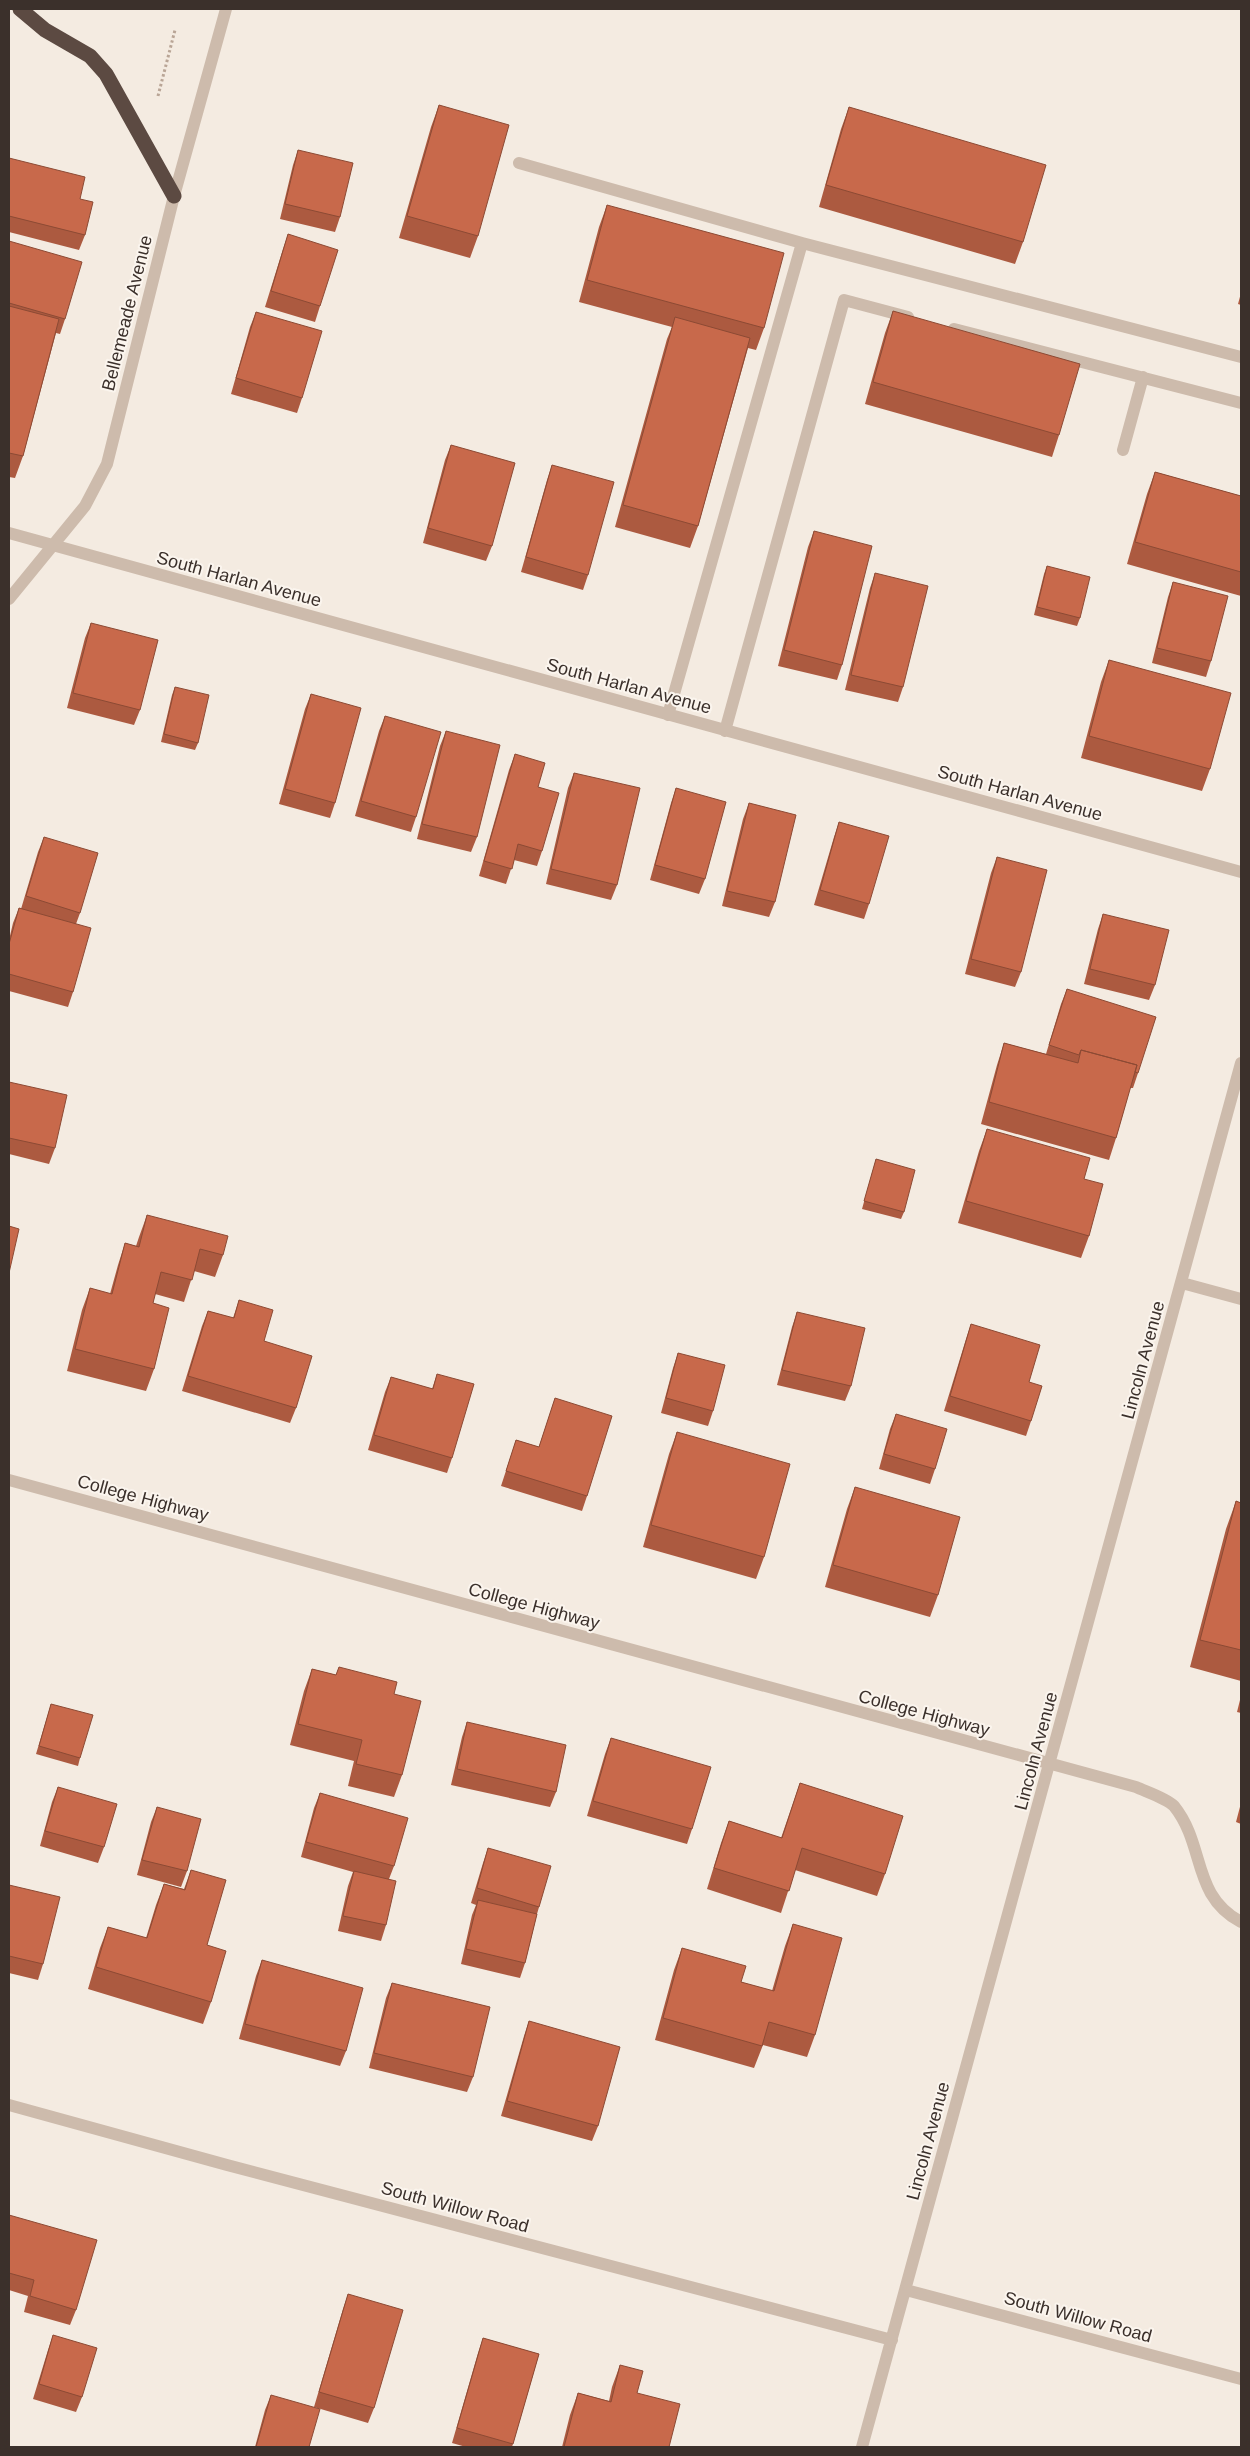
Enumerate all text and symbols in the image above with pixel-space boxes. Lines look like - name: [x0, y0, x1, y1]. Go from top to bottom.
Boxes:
- street label: Bellemeade Avenue: [98, 233, 156, 393]
- street label: South Harlan Avenue: [154, 547, 324, 611]
- street label: South Harlan Avenue: [544, 654, 714, 718]
- street label: South Harlan Avenue: [935, 761, 1105, 825]
- street label: Lincoln Avenue: [1118, 1299, 1168, 1421]
- street label: College Highway: [75, 1471, 211, 1525]
- street label: College Highway: [466, 1579, 602, 1633]
- street label: College Highway: [856, 1686, 992, 1740]
- street label: Lincoln Avenue: [1011, 1690, 1061, 1812]
- street label: Lincoln Avenue: [903, 2080, 953, 2202]
- street label: South Willow Road: [379, 2178, 531, 2236]
- street label: South Willow Road: [1002, 2288, 1154, 2346]

